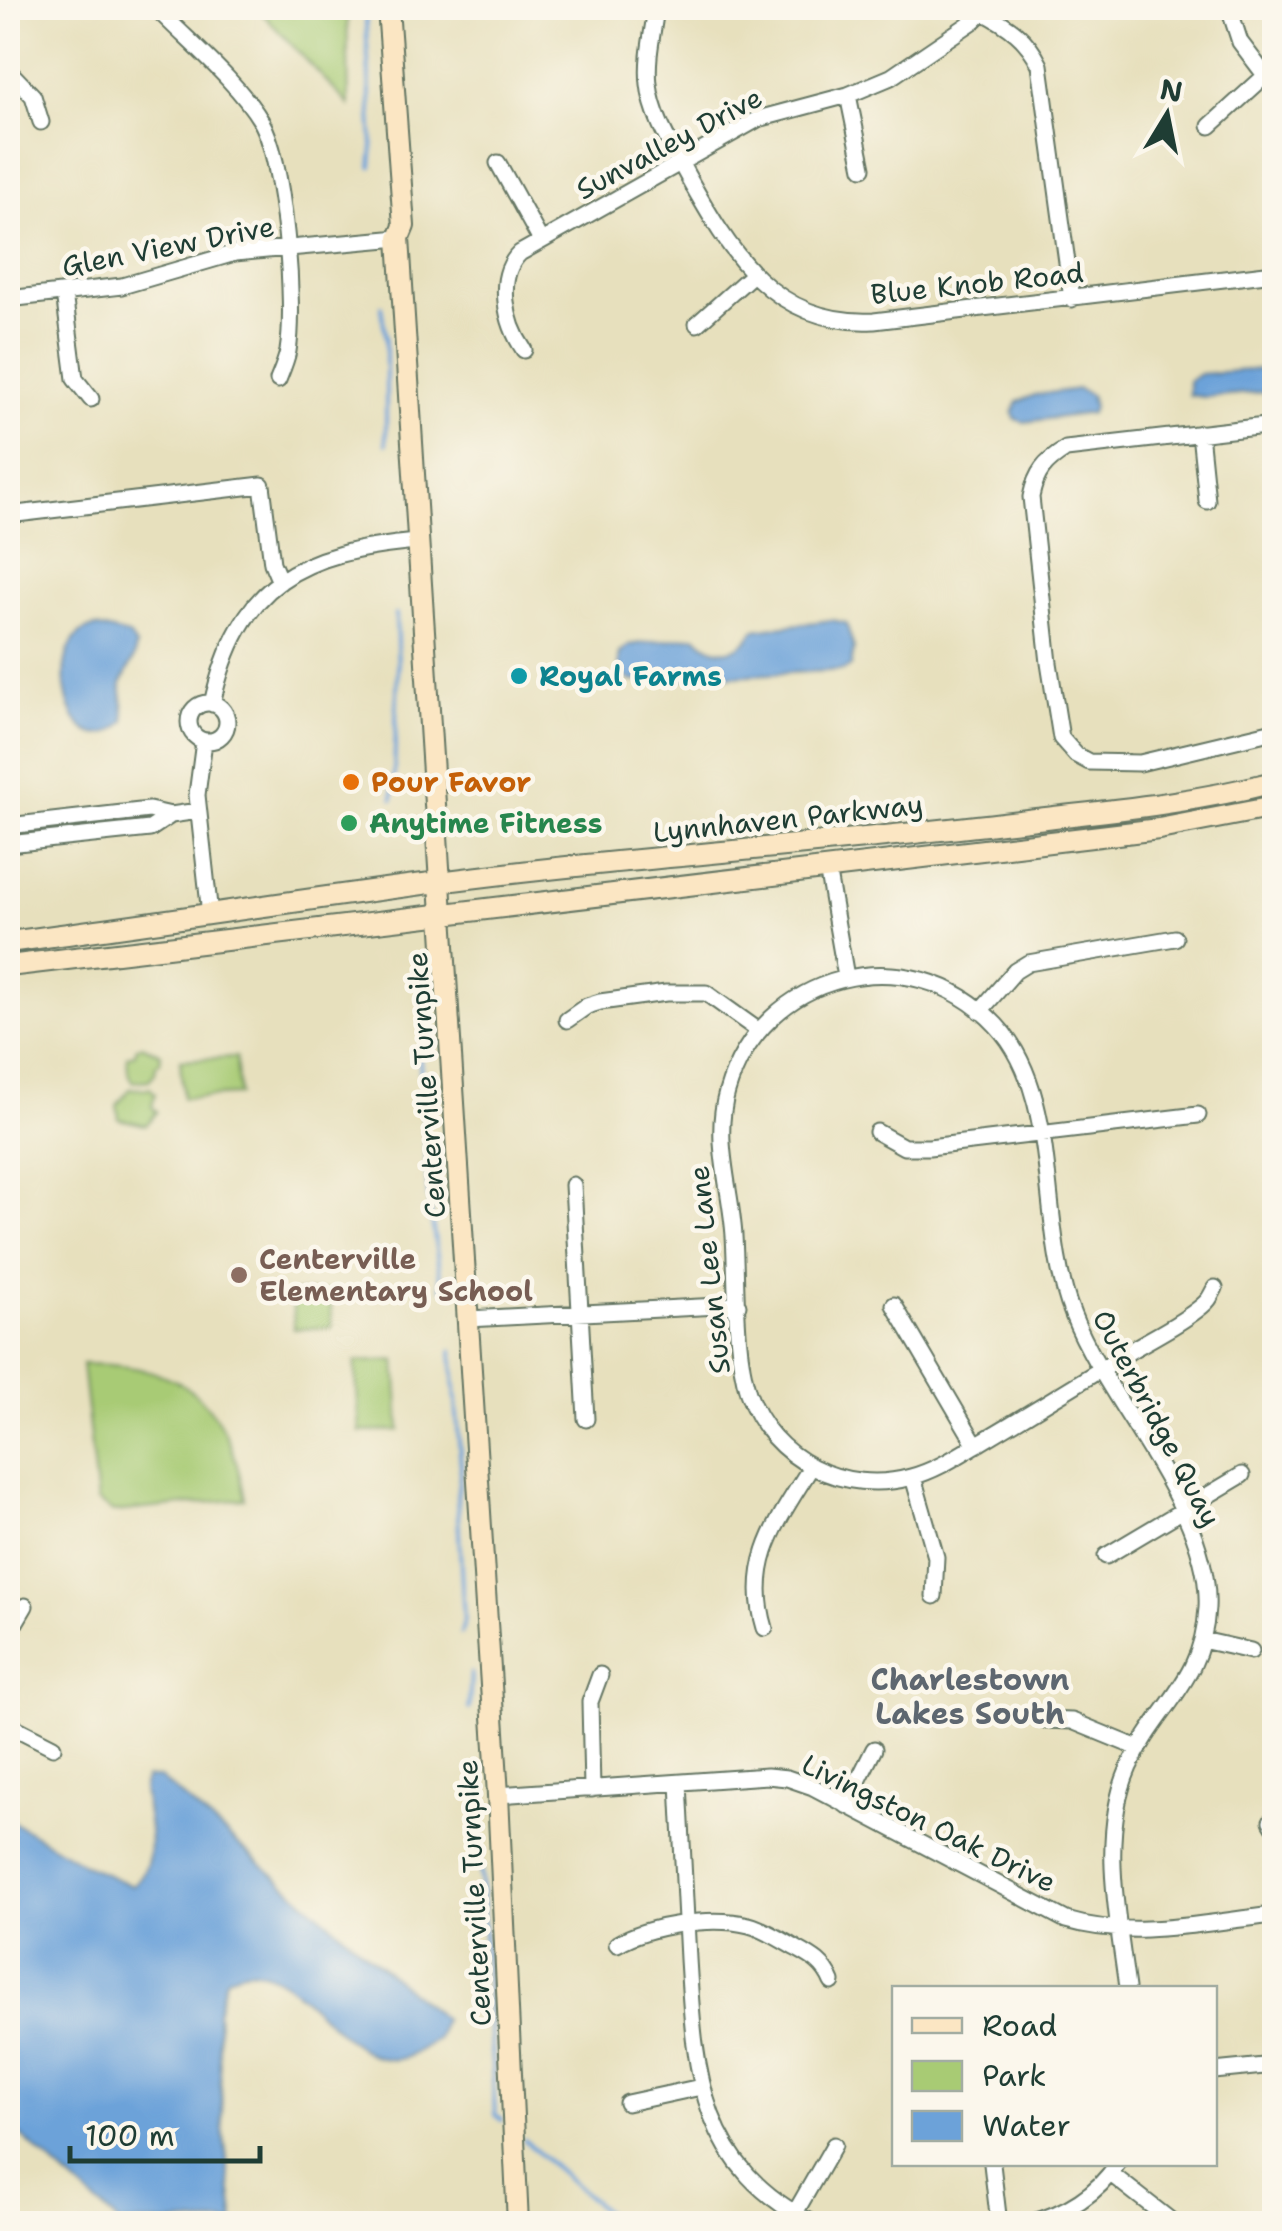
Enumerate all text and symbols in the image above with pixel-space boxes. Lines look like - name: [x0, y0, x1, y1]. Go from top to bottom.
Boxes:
- north arrow: [1117, 65, 1217, 165]
- text: N: [1157, 70, 1186, 111]
- street label: Sunvalley Drive: [569, 78, 769, 208]
- street label: Glen View Drive: [58, 207, 278, 285]
- street label: Blue Knob Road: [869, 253, 1085, 313]
- place label: Royal Farms: [539, 657, 722, 695]
- marker: Royal Farms: [508, 665, 530, 687]
- place label: Pour Favor: [371, 763, 531, 801]
- marker: Pour Favor: [340, 771, 362, 793]
- street label: Lynnhaven Parkway: [651, 785, 925, 851]
- place label: Anytime Fitness: [369, 804, 603, 842]
- marker: Anytime Fitness: [338, 812, 360, 834]
- street label: Centerville Turnpike: [398, 950, 454, 1220]
- street label: Susan Lee Lane: [679, 1164, 739, 1376]
- place label: Centerville Elementary School: [259, 1240, 533, 1310]
- marker: Centerville Elementary School: [228, 1264, 250, 1286]
- street label: Outerbridge Quay: [1084, 1303, 1230, 1533]
- district label: Charlestown Lakes South: [870, 1659, 1070, 1734]
- street label: Livingston Oak Drive: [795, 1745, 1063, 1901]
- street label: Centerville Turnpike: [448, 1759, 500, 2027]
- legend: [892, 1986, 1217, 2166]
- text: Road: [982, 2005, 1057, 2046]
- text: Park: [982, 2055, 1046, 2096]
- scale bar: [70, 2101, 260, 2163]
- text: Water: [982, 2105, 1071, 2146]
- text: 100 m: [85, 2115, 175, 2156]

